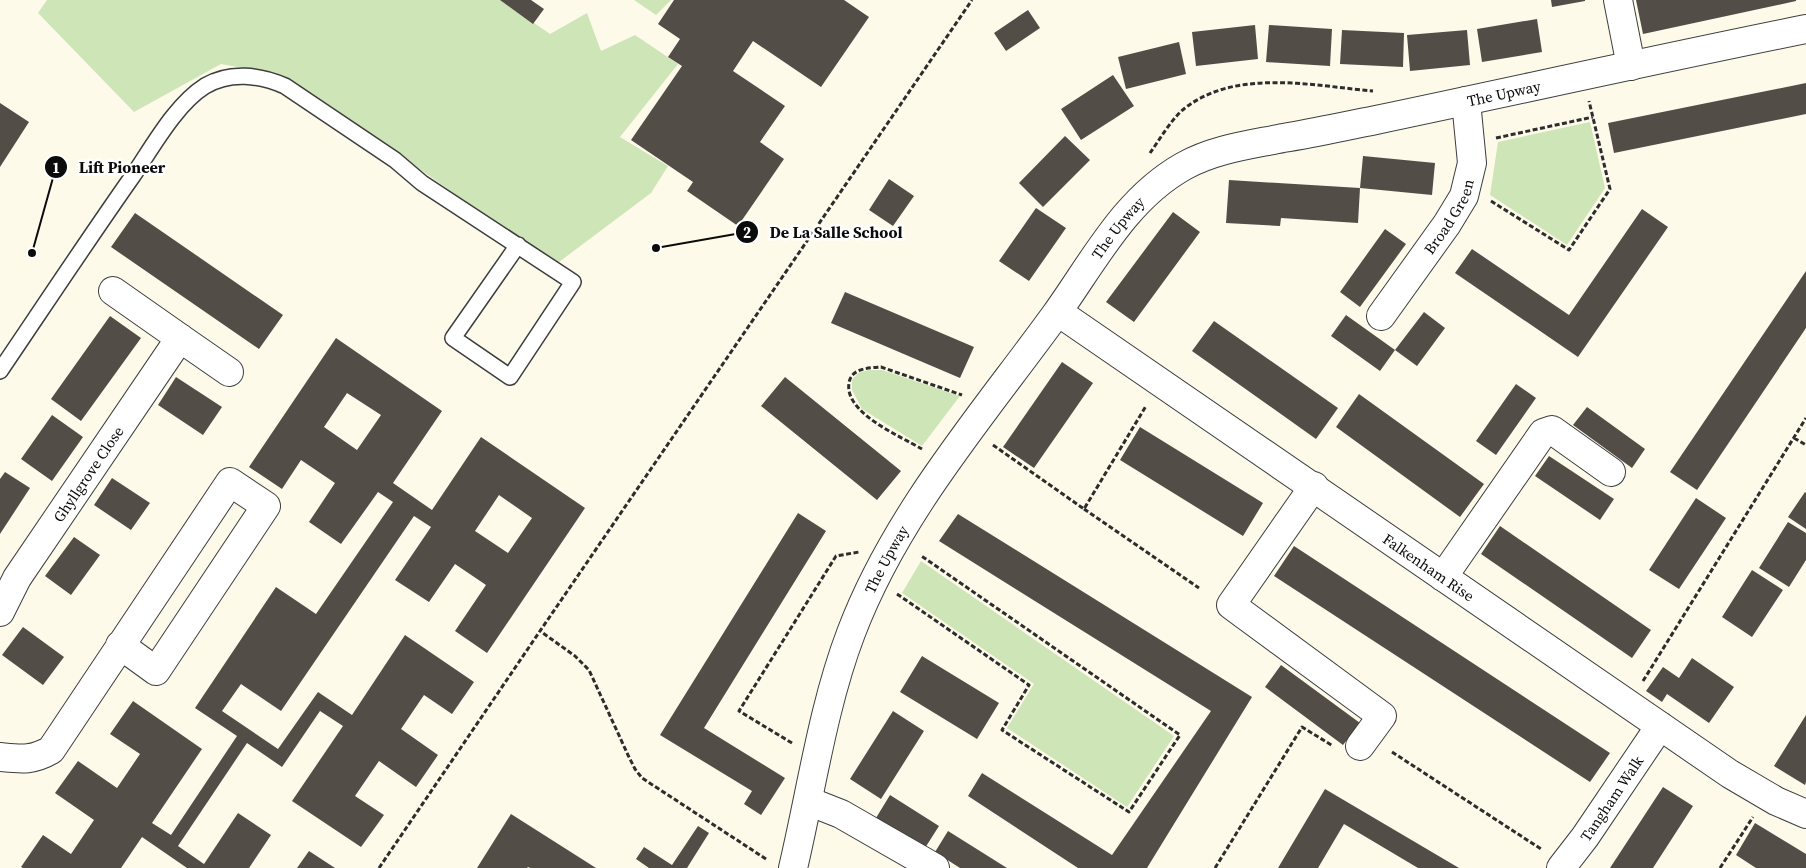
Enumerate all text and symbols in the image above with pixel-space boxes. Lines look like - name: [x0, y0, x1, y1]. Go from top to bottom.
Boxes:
- street label: The Upway: [1465, 75, 1543, 111]
- callout: Lift Pioneer: [44, 152, 175, 183]
- text: Lift Pioneer: [79, 156, 166, 178]
- text: 1: [52, 157, 60, 178]
- street label: Broad Green: [1418, 177, 1478, 258]
- street label: The Upway: [1086, 191, 1149, 263]
- callout: De La Salle School: [734, 217, 912, 248]
- text: De La Salle School: [769, 221, 903, 243]
- text: 2: [743, 222, 751, 243]
- street label: Ghyllgrove Close: [48, 421, 128, 526]
- street label: The Upway: [859, 521, 913, 597]
- street label: Falkenham Rise: [1379, 528, 1479, 606]
- street label: Tangham Walk: [1575, 750, 1648, 845]

